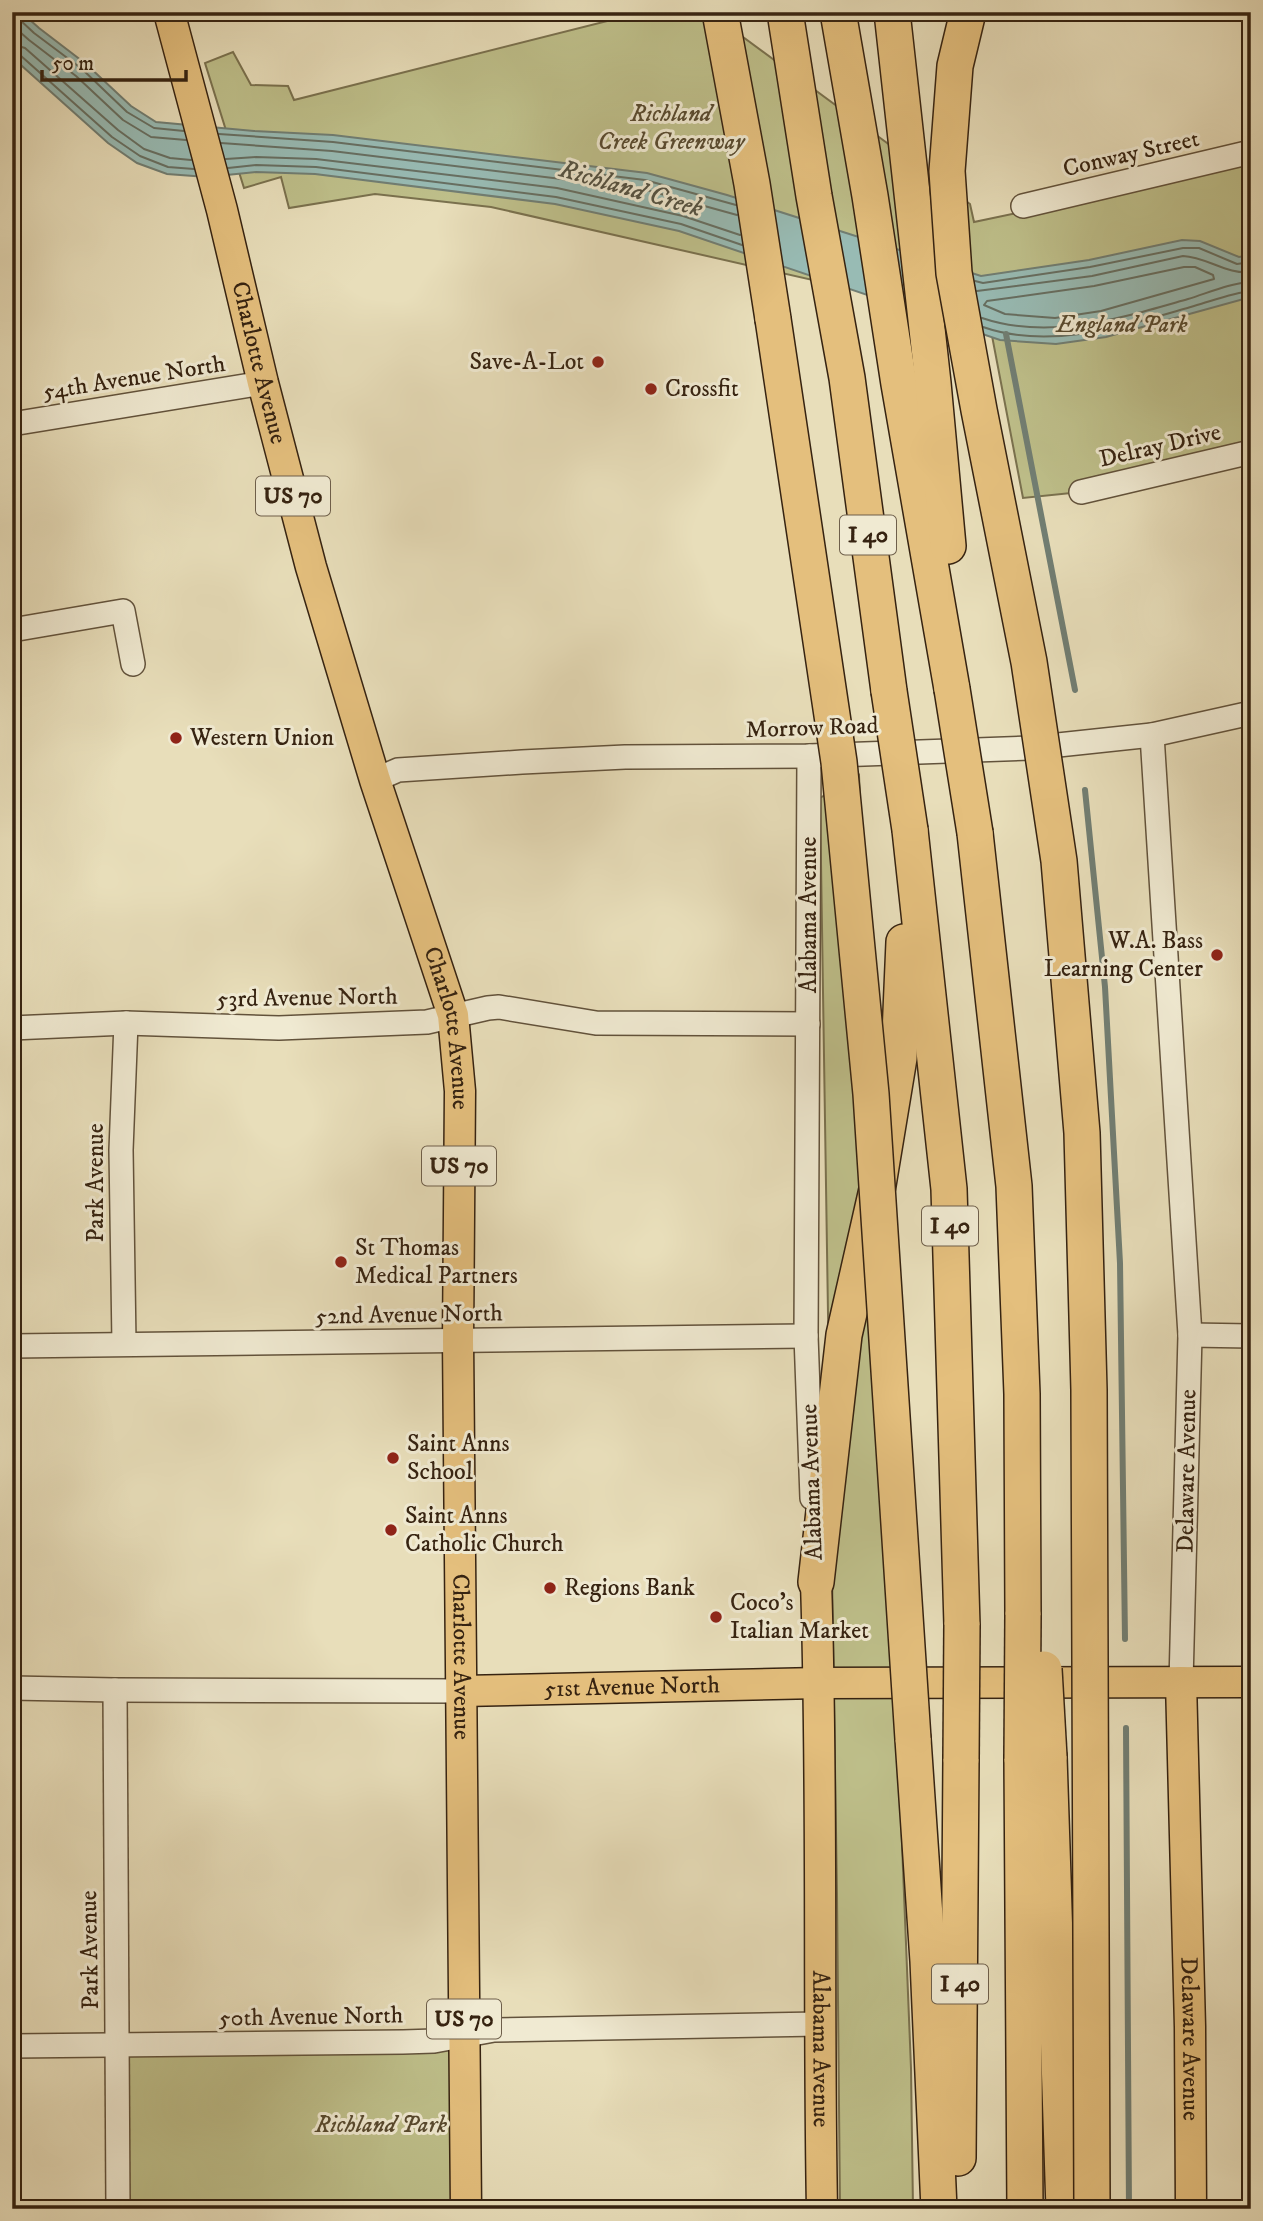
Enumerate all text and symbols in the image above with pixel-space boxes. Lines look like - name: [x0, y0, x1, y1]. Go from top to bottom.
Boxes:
- scale bar: [42, 38, 186, 82]
- text: 50 m: [52, 51, 94, 77]
- park label: Richland Creek Greenway: [598, 99, 746, 157]
- street label: Conway Street: [1060, 124, 1202, 184]
- water label: Richland Creek: [554, 153, 707, 225]
- street label: Charlotte Avenue: [224, 279, 293, 447]
- park label: England Park: [1054, 310, 1188, 340]
- place label: Save-A-Lot: [469, 347, 584, 377]
- street label: 54th Avenue North: [41, 349, 228, 407]
- marker: Save-A-Lot: [590, 354, 606, 370]
- place label: Crossfit: [665, 374, 739, 404]
- marker: Crossfit: [643, 381, 659, 397]
- street label: Delray Drive: [1096, 417, 1224, 475]
- road number: US 70: [256, 476, 330, 516]
- road number: I 40: [840, 516, 896, 554]
- street label: Morrow Road: [745, 711, 879, 745]
- place label: Western Union: [189, 723, 334, 753]
- marker: Western Union: [168, 730, 184, 746]
- street label: Alabama Avenue: [794, 837, 824, 993]
- place label: W.A. Bass Learning Center: [1044, 926, 1203, 984]
- street label: Charlotte Avenue: [416, 943, 475, 1110]
- marker: W.A. Bass Learning Center: [1209, 947, 1225, 963]
- street label: 53rd Avenue North: [216, 981, 398, 1015]
- street label: Park Avenue: [81, 1123, 111, 1243]
- road number: US 70: [422, 1147, 496, 1186]
- road number: I 40: [922, 1206, 978, 1246]
- place label: St Thomas Medical Partners: [355, 1233, 518, 1291]
- marker: St Thomas Medical Partners: [333, 1254, 349, 1270]
- street label: 52nd Avenue North: [315, 1298, 503, 1332]
- street label: Delaware Avenue: [1171, 1389, 1203, 1553]
- street label: Alabama Avenue: [794, 1403, 830, 1561]
- place label: Saint Anns School: [407, 1429, 510, 1487]
- marker: Saint Anns School: [385, 1450, 401, 1466]
- place label: Saint Anns Catholic Church: [405, 1501, 564, 1559]
- marker: Saint Anns Catholic Church: [383, 1522, 399, 1538]
- place label: Regions Bank: [564, 1573, 695, 1603]
- street label: Charlotte Avenue: [445, 1574, 477, 1740]
- marker: Regions Bank: [542, 1580, 558, 1596]
- place label: Coco's Italian Market: [730, 1588, 869, 1646]
- marker: Coco's Italian Market: [708, 1609, 724, 1625]
- street label: 51st Avenue North: [544, 1670, 721, 1704]
- street label: Park Avenue: [74, 1890, 106, 2010]
- street label: Delaware Avenue: [1173, 1957, 1206, 2121]
- road number: I 40: [932, 1965, 988, 2004]
- street label: Alabama Avenue: [805, 1971, 836, 2128]
- street label: 50th Avenue North: [218, 2000, 404, 2034]
- road number: US 70: [427, 2000, 501, 2038]
- park label: Richland Park: [314, 2110, 447, 2140]

